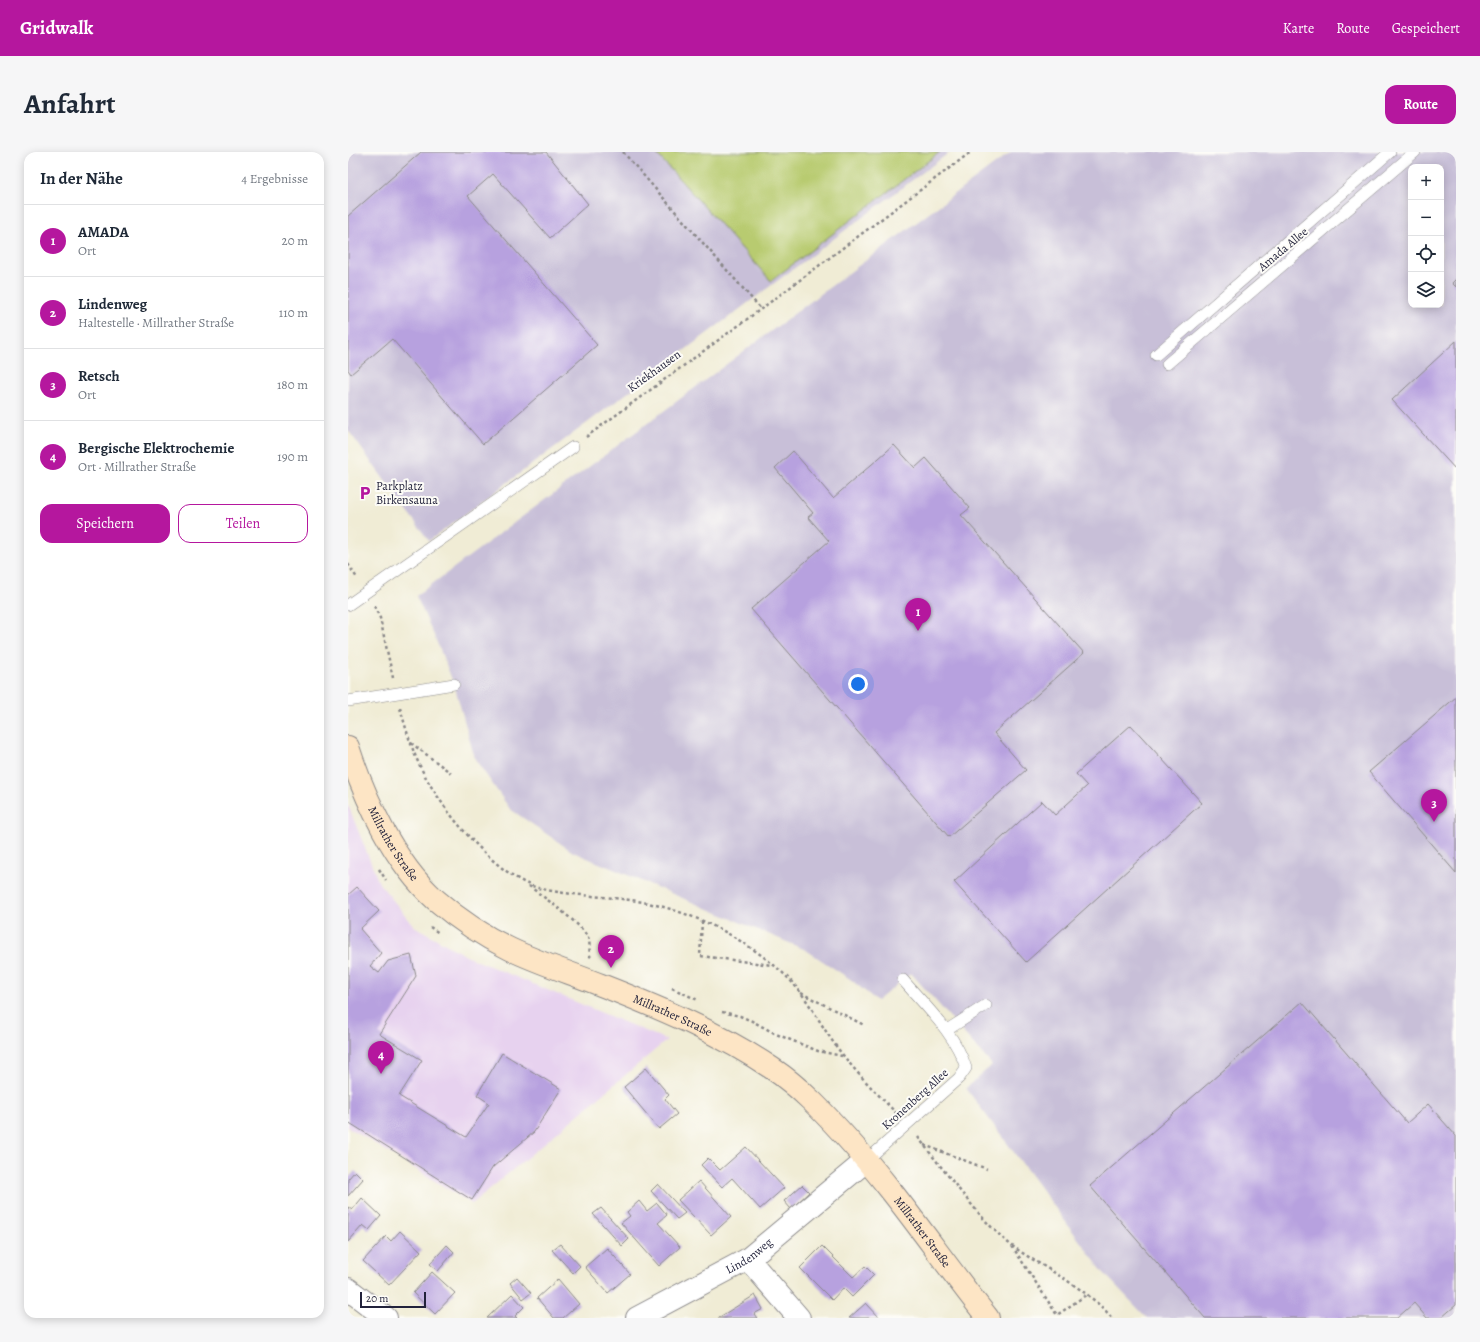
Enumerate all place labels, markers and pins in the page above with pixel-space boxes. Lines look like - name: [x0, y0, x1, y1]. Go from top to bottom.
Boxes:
- place label: Parkplatz Birkensauna: [376, 478, 438, 508]
- parking icon: Parkplatz Birkensauna: [357, 485, 373, 501]
- pin: 1: [905, 598, 931, 631]
- pin: 3: [1421, 789, 1447, 822]
- pin: 2: [598, 935, 624, 968]
- pin: 4: [368, 1041, 394, 1074]

